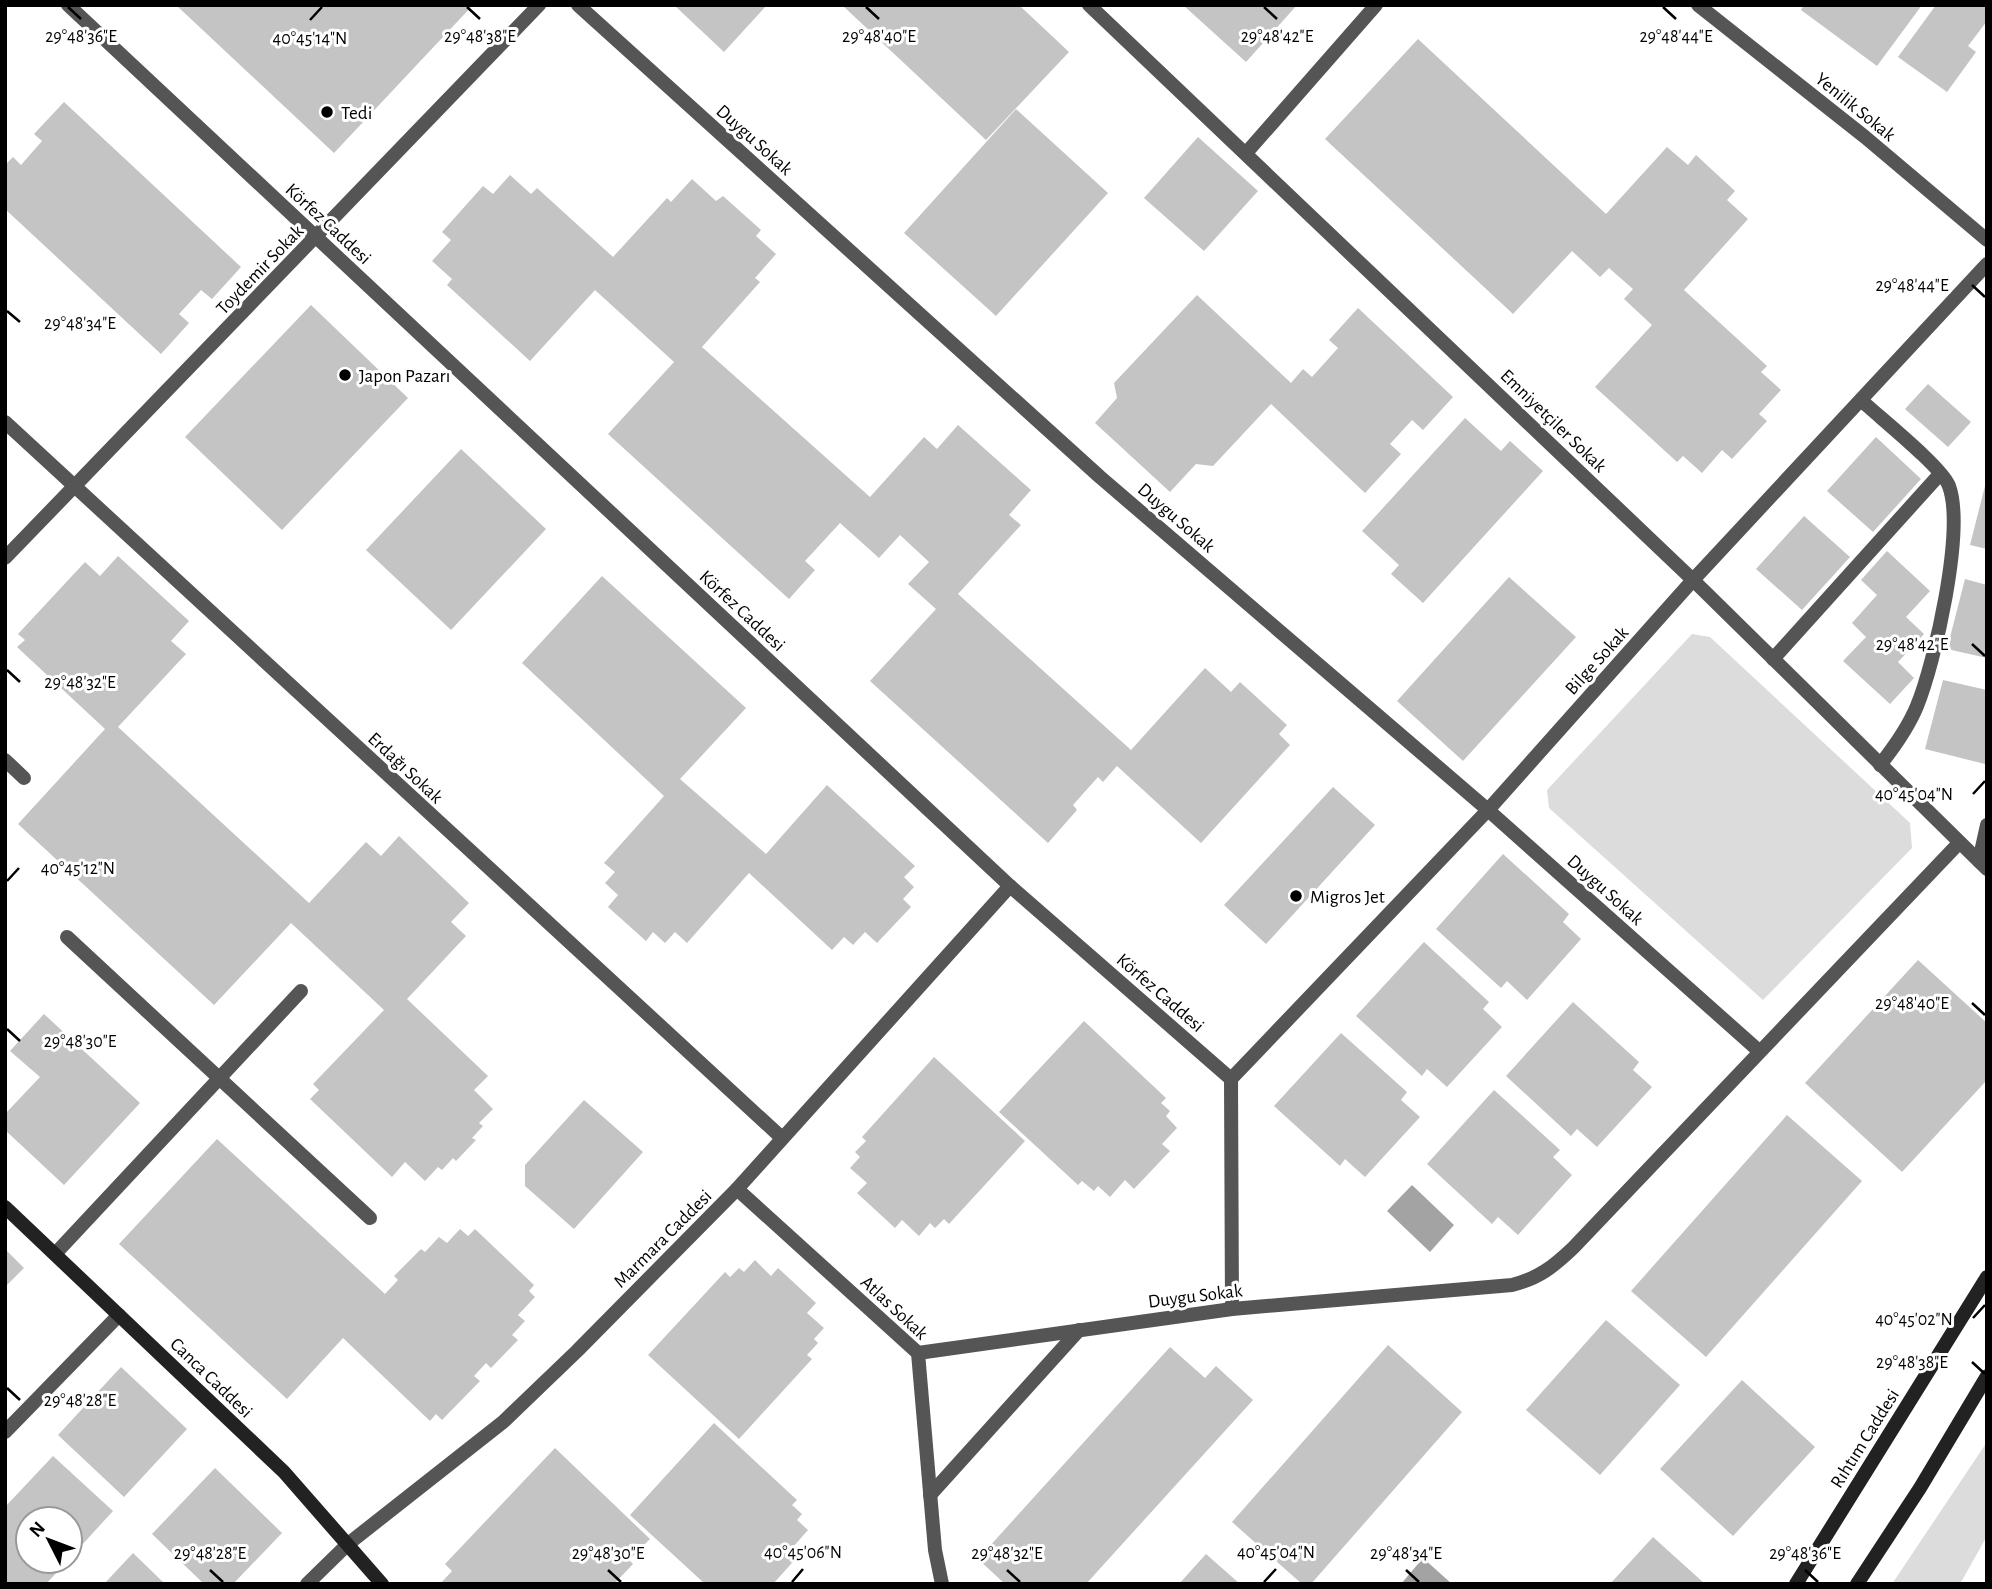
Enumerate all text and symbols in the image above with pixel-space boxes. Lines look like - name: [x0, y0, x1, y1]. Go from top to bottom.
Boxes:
- text: 29°48'36"E: [45, 28, 117, 46]
- text: 29°48'38"E: [444, 28, 516, 46]
- text: 29°48'40"E: [842, 28, 916, 46]
- text: 29°48'42"E: [1241, 28, 1314, 46]
- text: 29°48'44"E: [1639, 28, 1713, 46]
- text: 40°45'14"N: [273, 30, 347, 48]
- street label: Yenilik Sokak: [1811, 69, 1899, 145]
- street label: Duygu Sokak: [712, 101, 796, 179]
- marker: Tedi: [319, 104, 335, 120]
- place label: Tedi: [341, 104, 372, 123]
- street label: Körfez Caddesi: [282, 180, 374, 268]
- street label: Toydemir Sokak: [213, 221, 308, 318]
- text: 29°48'44"E: [1875, 277, 1949, 295]
- text: 29°48'34"E: [44, 315, 116, 333]
- street label: Emniyetçiler Sokak: [1496, 366, 1610, 476]
- marker: Japon Pazarı: [337, 367, 353, 383]
- place label: Japon Pazarı: [359, 367, 450, 386]
- street label: Duygu Sokak: [1134, 480, 1218, 557]
- street label: Körfez Caddesi: [696, 567, 788, 655]
- street label: Bilge Sokak: [1562, 623, 1633, 699]
- text: 29°48'42"E: [1876, 636, 1949, 654]
- text: 29°48'32"E: [44, 674, 116, 692]
- street label: Erdağı Sokak: [364, 729, 446, 807]
- text: 40°45'04"N: [1875, 786, 1953, 804]
- street label: Duygu Sokak: [1563, 851, 1647, 929]
- text: 40°45'12"N: [41, 860, 115, 878]
- marker: Migros Jet: [1288, 888, 1304, 904]
- place label: Migros Jet: [1310, 888, 1385, 907]
- street label: Körfez Caddesi: [1113, 950, 1207, 1036]
- text: 29°48'40"E: [1875, 995, 1949, 1013]
- text: 29°48'30"E: [44, 1033, 117, 1051]
- street label: Marmara Caddesi: [610, 1186, 716, 1292]
- street label: Atlas Sokak: [857, 1273, 931, 1344]
- street label: Duygu Sokak: [1147, 1281, 1244, 1312]
- text: 40°45'02"N: [1875, 1311, 1953, 1329]
- street label: Canca Caddesi: [166, 1334, 256, 1422]
- text: 29°48'38"E: [1876, 1354, 1948, 1372]
- street label: Rıhtım Caddesi: [1827, 1386, 1903, 1492]
- text: 29°48'28"E: [44, 1392, 117, 1410]
- north arrow: [14, 1505, 84, 1575]
- text: N: [26, 1518, 49, 1541]
- text: 40°45'06"N: [764, 1544, 842, 1562]
- text: 40°45'04"N: [1237, 1544, 1315, 1562]
- text: 29°48'28"E: [174, 1545, 247, 1563]
- text: 29°48'30"E: [572, 1545, 645, 1563]
- text: 29°48'32"E: [971, 1545, 1043, 1563]
- text: 29°48'34"E: [1370, 1545, 1442, 1563]
- text: 29°48'36"E: [1769, 1545, 1841, 1563]

